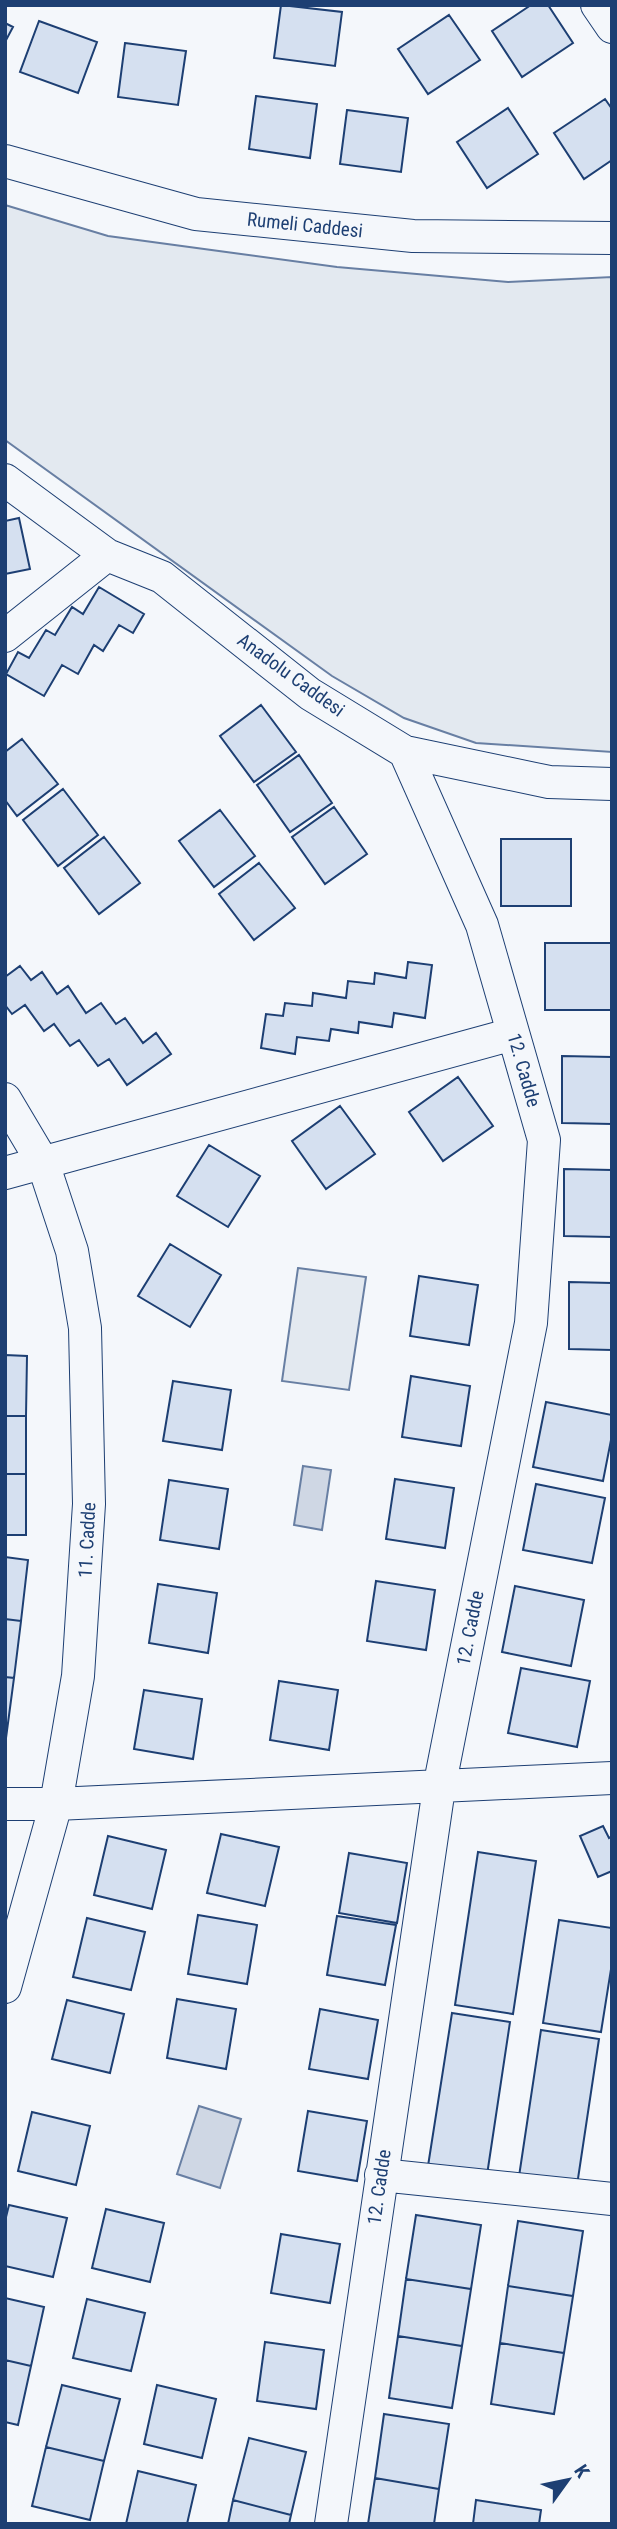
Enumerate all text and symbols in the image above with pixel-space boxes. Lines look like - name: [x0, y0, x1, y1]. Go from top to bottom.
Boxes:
- street label: Rumeli Caddesi: [246, 207, 364, 243]
- street label: Anadolu Caddesi: [233, 628, 349, 722]
- street label: 12. Cadde: [503, 1030, 546, 1110]
- street label: 11. Cadde: [74, 1501, 100, 1578]
- street label: 12. Cadde: [451, 1589, 489, 1667]
- street label: 12. Cadde: [362, 2148, 396, 2226]
- north arrow: [533, 2445, 603, 2515]
- text: K: [569, 2460, 595, 2482]

